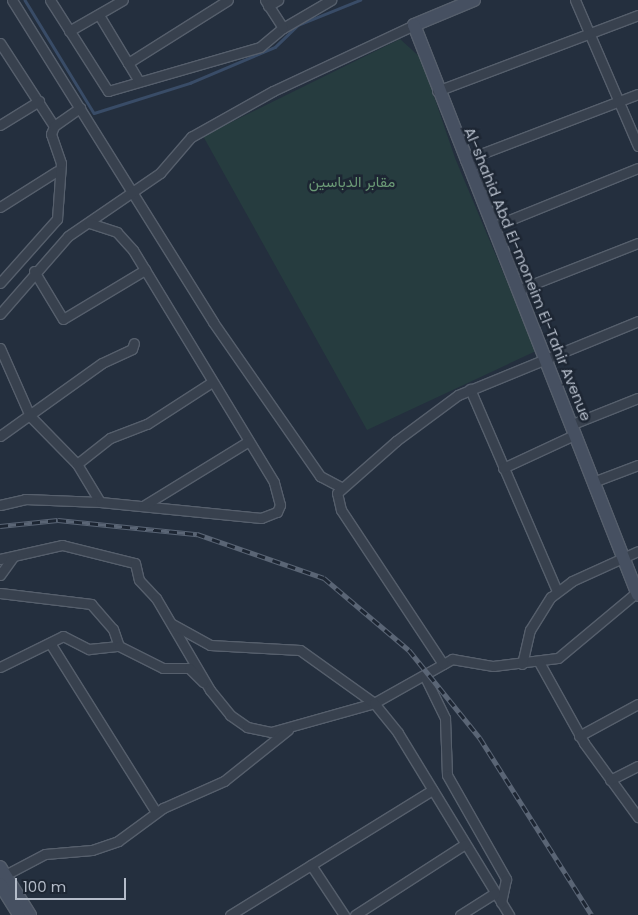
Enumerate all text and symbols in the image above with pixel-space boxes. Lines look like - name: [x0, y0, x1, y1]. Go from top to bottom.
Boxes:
- street label: Al-shahid Abd El-moneim El-Tahir Avenue: [461, 124, 595, 424]
- park label: مقابر الدباسين: [309, 173, 395, 191]
- scale bar: [18, 868, 129, 900]
- text: 100 m: [23, 876, 66, 897]

